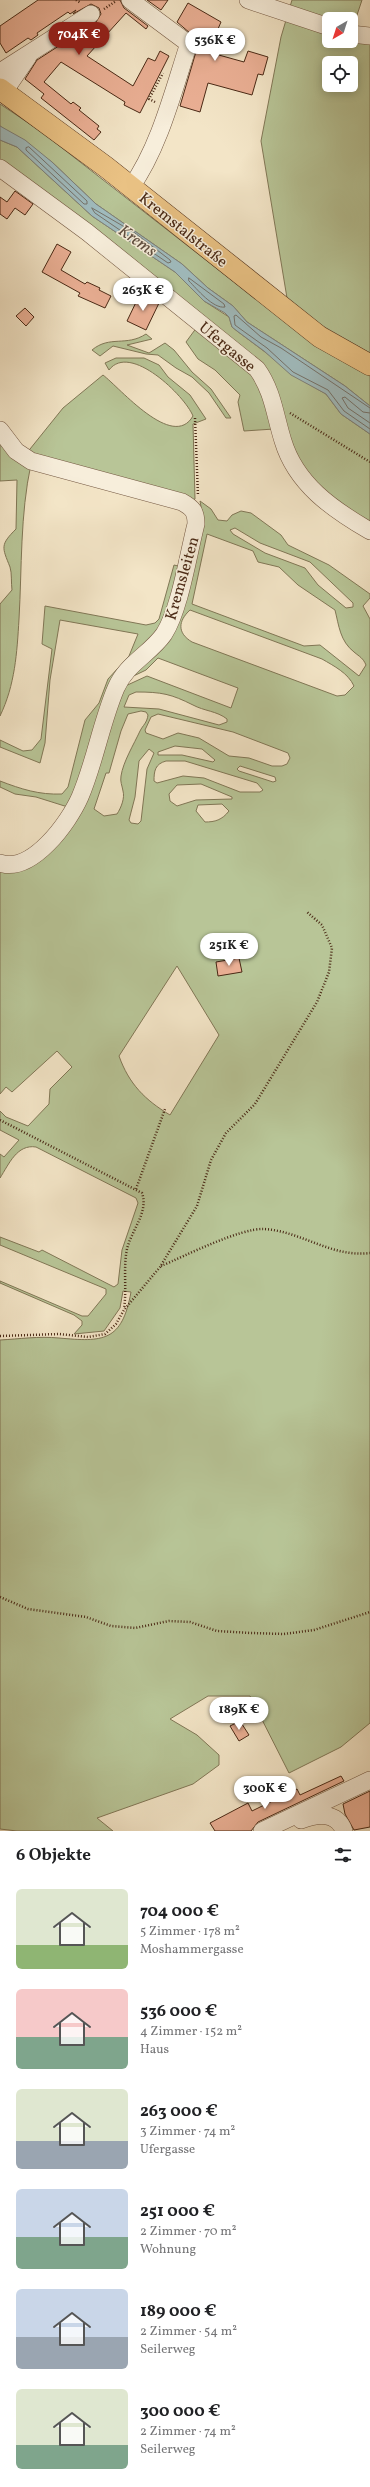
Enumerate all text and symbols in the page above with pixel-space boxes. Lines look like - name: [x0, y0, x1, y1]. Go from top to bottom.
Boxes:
- north arrow: [322, 12, 358, 48]
- map controls: [322, 12, 358, 92]
- pin: 704K €: [46, 22, 112, 56]
- text: 704K €: [57, 26, 101, 44]
- pin: 536K €: [182, 28, 248, 62]
- text: 536K €: [194, 32, 236, 50]
- button: locate: [322, 56, 358, 92]
- street label: Kremstalstraße: [136, 187, 232, 271]
- water label: Krems: [115, 220, 161, 260]
- pin: 263K €: [110, 278, 176, 312]
- text: 263K €: [122, 282, 164, 300]
- street label: Ufergasse: [194, 317, 260, 378]
- street label: Kremsleiten: [161, 534, 205, 623]
- pin: 251K €: [196, 933, 262, 967]
- text: 251K €: [209, 937, 249, 955]
- pin: 189K €: [206, 1697, 272, 1731]
- text: 189K €: [218, 1701, 260, 1719]
- pin: 300K €: [232, 1776, 298, 1810]
- text: 300K €: [243, 1780, 287, 1798]
- text: 6 Objekte: [16, 1844, 91, 1867]
- icon: filters: [332, 1844, 354, 1866]
- text: 704 000 €: [140, 1900, 219, 1923]
- icon: home: [48, 1905, 96, 1953]
- text: 5 Zimmer · 178 m²: [140, 1923, 240, 1941]
- text: Moshammergasse: [140, 1941, 244, 1959]
- text: 536 000 €: [140, 2000, 217, 2023]
- icon: home: [48, 2005, 96, 2053]
- text: 4 Zimmer · 152 m²: [140, 2023, 242, 2041]
- text: Haus: [140, 2041, 169, 2059]
- text: 263 000 €: [140, 2100, 218, 2123]
- icon: home: [48, 2105, 96, 2153]
- text: 3 Zimmer · 74 m²: [140, 2123, 235, 2141]
- text: Ufergasse: [140, 2141, 195, 2159]
- text: 251 000 €: [140, 2200, 215, 2223]
- icon: home: [48, 2205, 96, 2253]
- text: 2 Zimmer · 70 m²: [140, 2223, 237, 2241]
- text: Wohnung: [140, 2241, 196, 2259]
- text: 189 000 €: [140, 2300, 217, 2323]
- icon: home: [48, 2305, 96, 2353]
- text: 2 Zimmer · 54 m²: [140, 2323, 237, 2341]
- text: Seilerweg: [140, 2341, 195, 2359]
- text: 300 000 €: [140, 2400, 221, 2423]
- icon: home: [48, 2405, 96, 2453]
- text: 2 Zimmer · 74 m²: [140, 2423, 236, 2441]
- text: Seilerweg: [140, 2441, 195, 2459]

